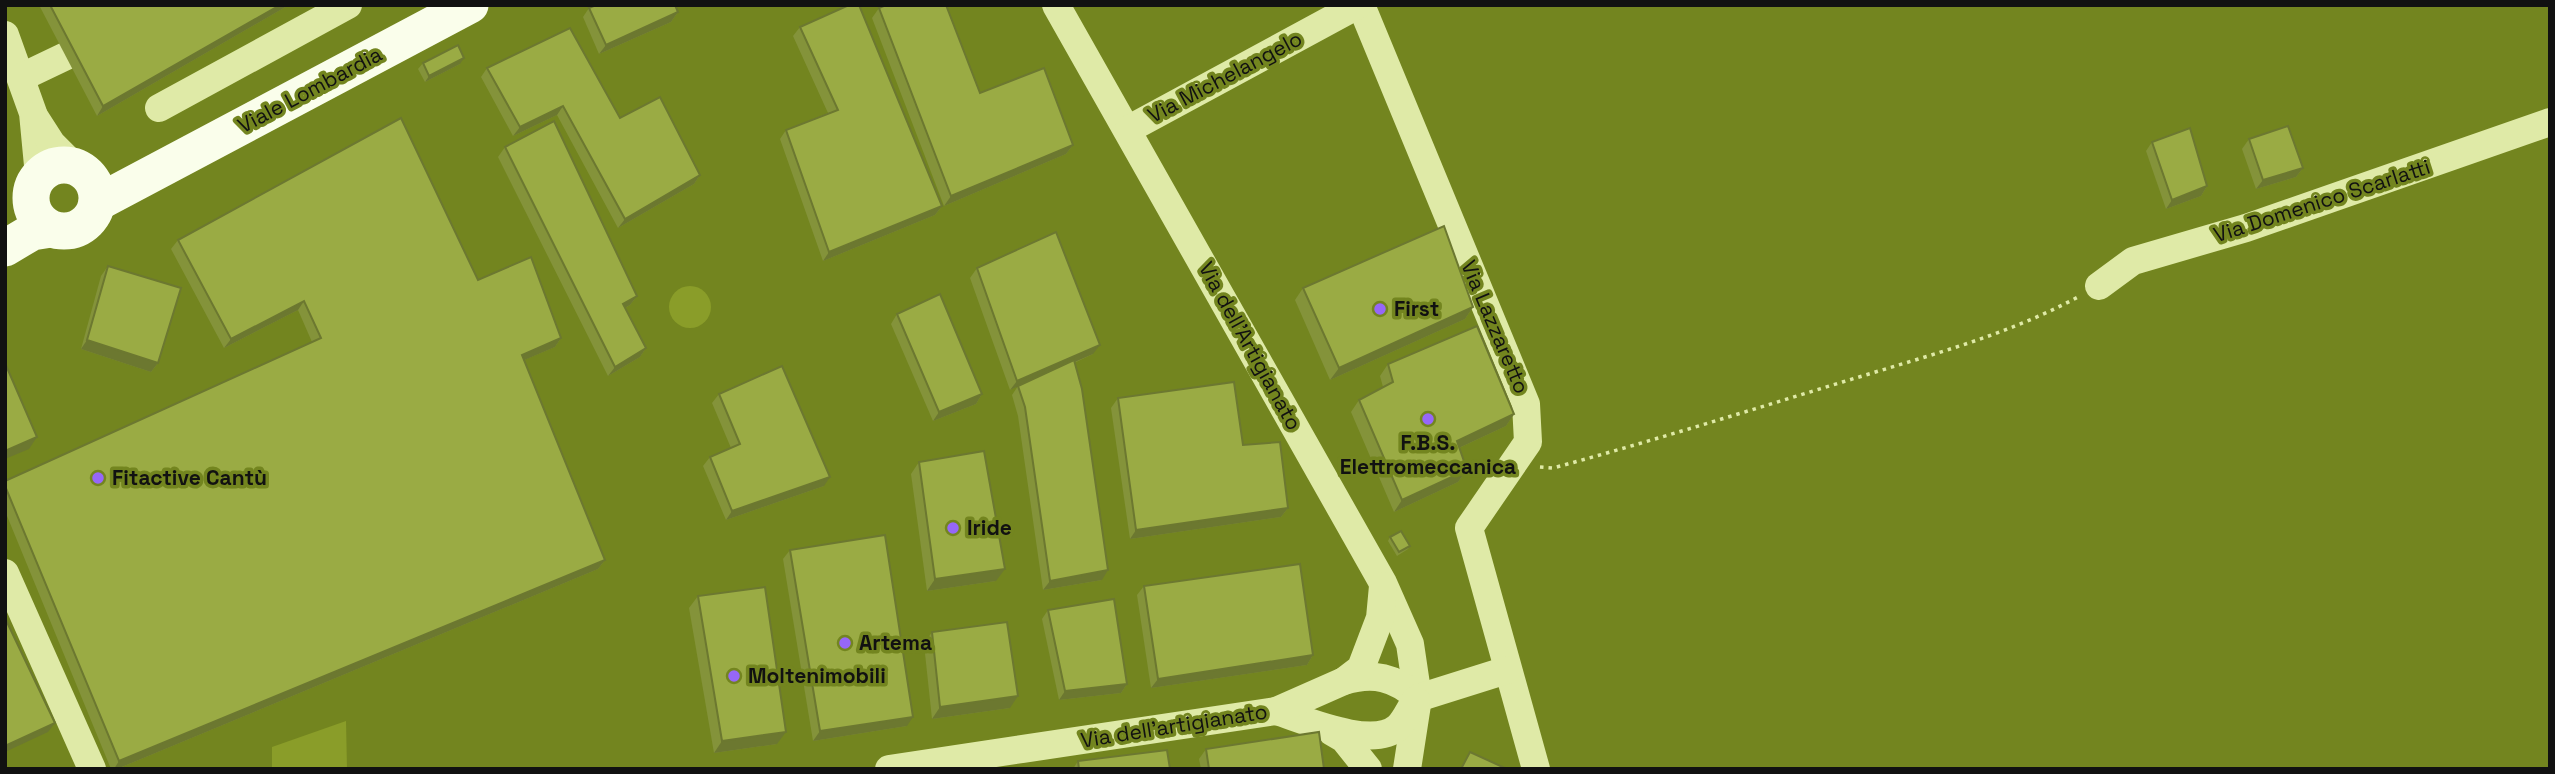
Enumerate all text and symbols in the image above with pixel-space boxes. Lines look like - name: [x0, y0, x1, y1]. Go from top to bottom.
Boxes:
- street label: Via Michelangelo: [1143, 25, 1307, 129]
- street label: Viale Lombardia: [233, 40, 387, 139]
- street label: Via Domenico Scarlatti: [2210, 153, 2434, 248]
- street label: Via Lazzaretto: [1455, 256, 1536, 398]
- street label: Via dell'Artigianato: [1193, 257, 1308, 435]
- place label: First: [1394, 295, 1439, 322]
- marker: First: [1372, 301, 1388, 317]
- marker: F.B.S. Elettromeccanica: [1420, 411, 1436, 427]
- place label: F.B.S. Elettromeccanica: [1340, 429, 1516, 480]
- place label: Fitactive Cantù: [112, 464, 267, 491]
- marker: Fitactive Cantù: [90, 470, 106, 486]
- place label: Iride: [967, 514, 1012, 541]
- marker: Iride: [945, 520, 961, 536]
- place label: Artema: [859, 629, 932, 656]
- marker: Artema: [837, 635, 853, 651]
- place label: Moltenimobili: [748, 662, 886, 689]
- marker: Moltenimobili: [726, 668, 742, 684]
- street label: Via dell'artigianato: [1079, 697, 1269, 754]

